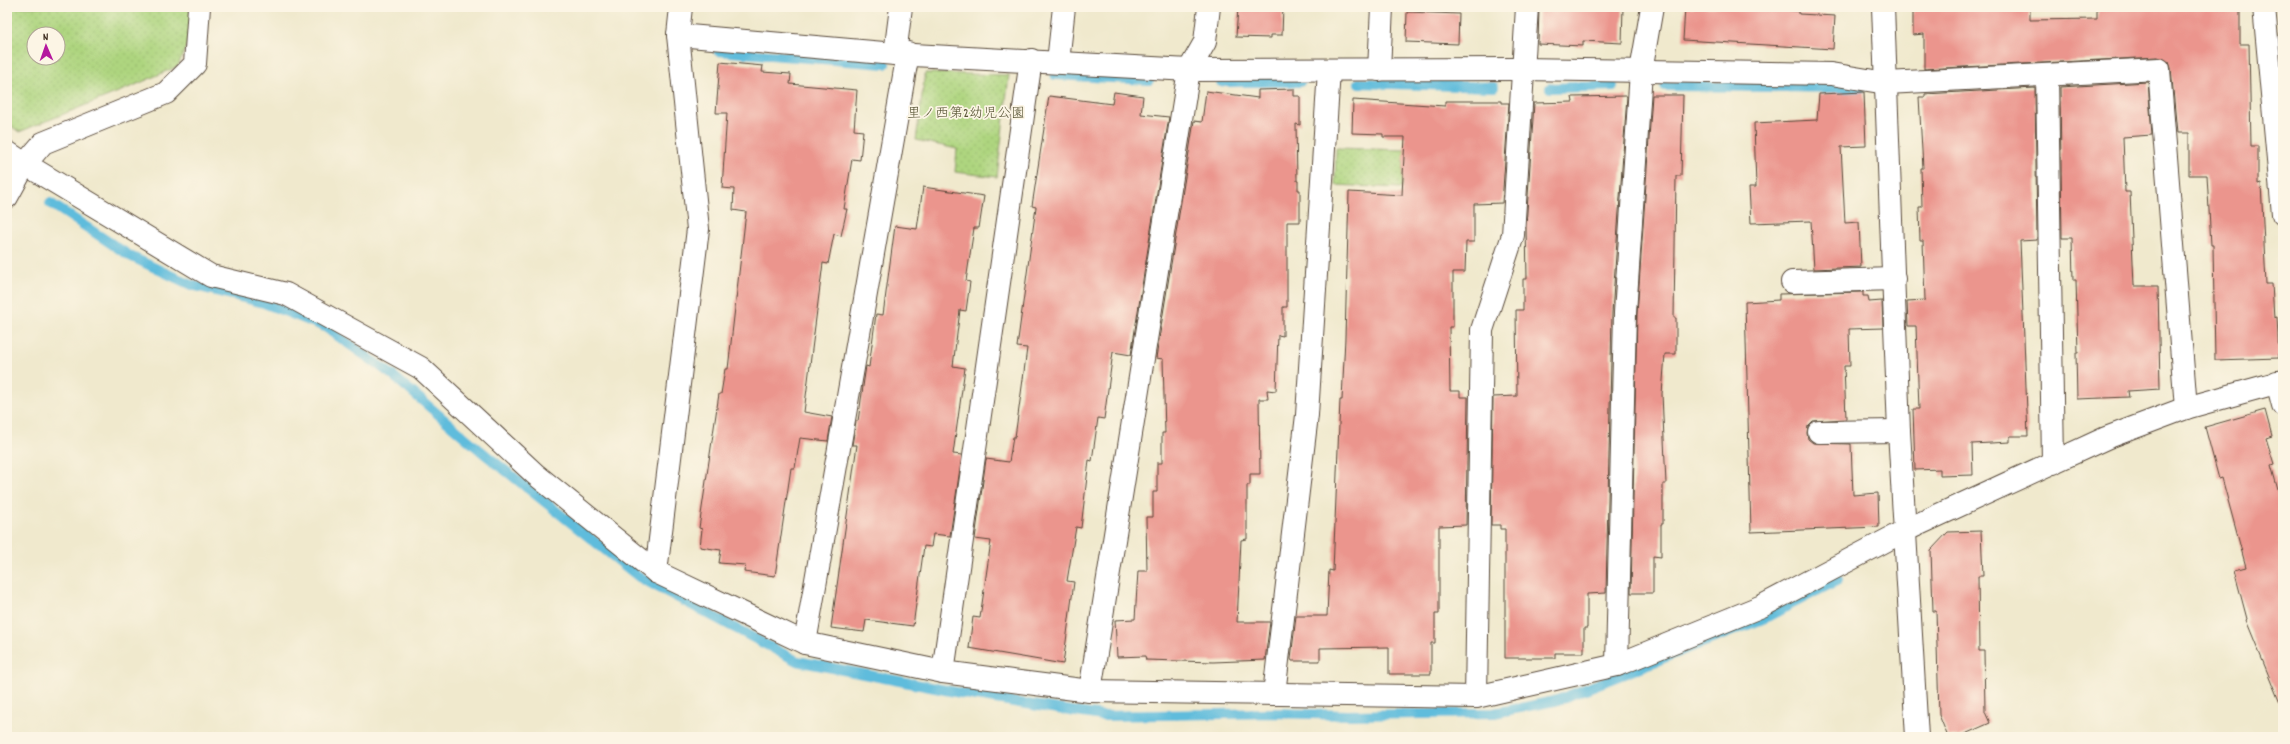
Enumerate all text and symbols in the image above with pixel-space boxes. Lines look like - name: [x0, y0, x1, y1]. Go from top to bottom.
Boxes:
- north arrow: [26, 26, 66, 66]
- text: N: [43, 30, 49, 46]
- park label: 里ノ西第2幼児公園: [907, 104, 1025, 124]

